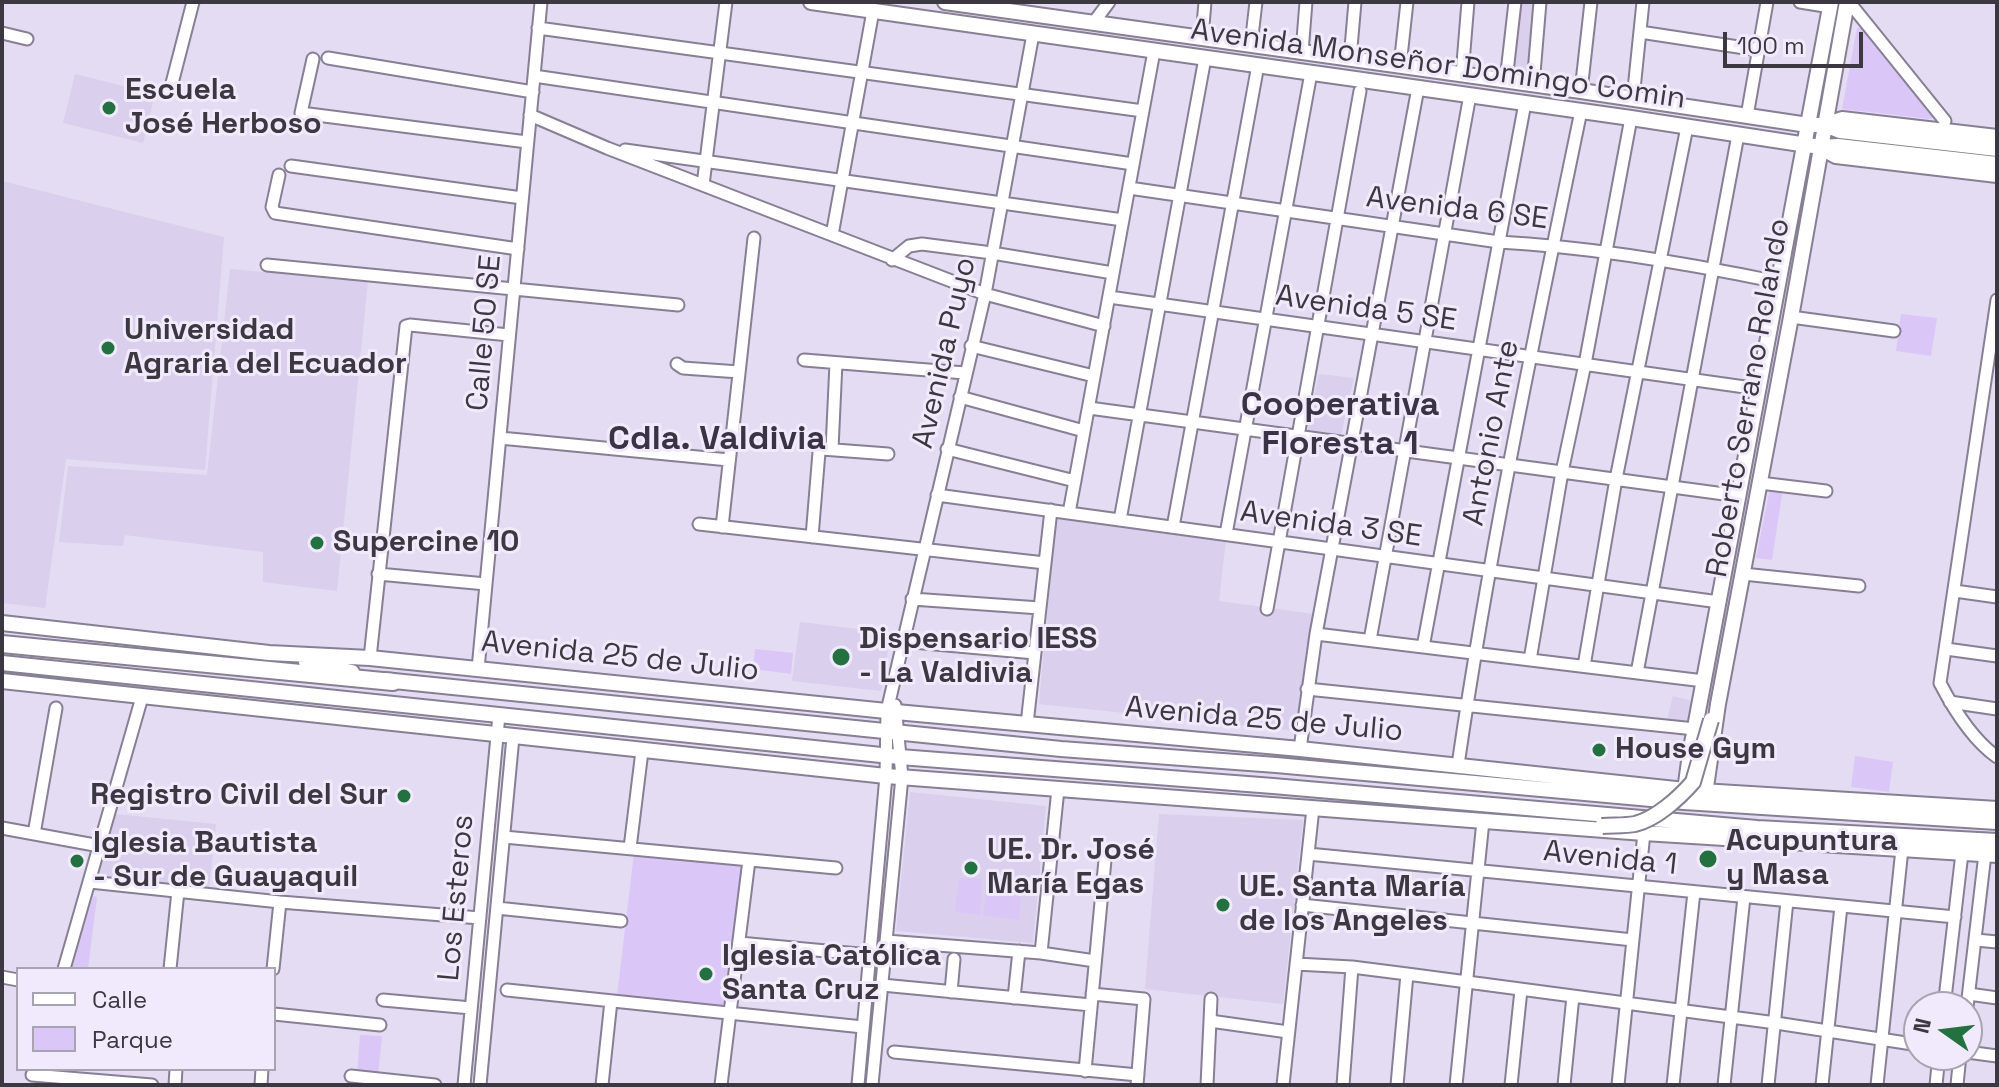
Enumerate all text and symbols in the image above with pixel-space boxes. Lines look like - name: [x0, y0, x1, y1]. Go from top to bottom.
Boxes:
- street label: Avenida Monseñor Domingo Comin: [1188, 12, 1688, 118]
- scale bar: [1727, 16, 1867, 66]
- text: 100 m: [1737, 30, 1805, 61]
- place label: Escuela José Herboso: [125, 73, 322, 144]
- marker: Escuela José Herboso: [100, 99, 118, 117]
- street label: Avenida 6 SE: [1364, 180, 1550, 238]
- street label: Roberto Serrano Rolando: [1700, 216, 1798, 580]
- street label: Calle 50 SE: [460, 253, 510, 413]
- street label: Avenida Puyo: [906, 254, 984, 452]
- street label: Avenida 5 SE: [1273, 278, 1459, 340]
- place label: Universidad Agraria del Ecuador: [124, 313, 407, 384]
- street label: Antonio Ante: [1456, 337, 1528, 529]
- marker: Universidad Agraria del Ecuador: [99, 339, 117, 357]
- district label: Cooperativa Floresta 1: [1241, 386, 1439, 466]
- district label: Cdla. Valdivia: [608, 420, 826, 460]
- street label: Avenida 3 SE: [1238, 494, 1424, 556]
- place label: Supercine 10: [333, 525, 519, 561]
- marker: Supercine 10: [308, 534, 326, 552]
- place label: Dispensario IESS - La Valdivia: [859, 622, 1097, 692]
- street label: Avenida 25 de Julio: [479, 625, 761, 689]
- marker: Dispensario IESS - La Valdivia: [830, 646, 852, 668]
- street label: Avenida 25 de Julio: [1124, 690, 1404, 750]
- place label: House Gym: [1615, 732, 1776, 768]
- marker: House Gym: [1590, 741, 1608, 759]
- place label: Registro Civil del Sur: [90, 778, 388, 814]
- marker: Registro Civil del Sur: [395, 787, 413, 805]
- street label: Los Esteros: [432, 813, 482, 983]
- place label: Acupuntura y Masa: [1726, 824, 1898, 894]
- place label: Iglesia Bautista - Sur de Guayaquil: [93, 826, 358, 896]
- place label: UE. Dr. José María Egas: [987, 833, 1155, 904]
- street label: Avenida 1: [1541, 834, 1679, 884]
- marker: Acupuntura y Masa: [1697, 848, 1719, 870]
- marker: Iglesia Bautista - Sur de Guayaquil: [68, 852, 86, 870]
- marker: UE. Dr. José María Egas: [962, 859, 980, 877]
- place label: UE. Santa María de los Angeles: [1239, 870, 1466, 940]
- marker: UE. Santa María de los Angeles: [1214, 896, 1232, 914]
- place label: Iglesia Católica Santa Cruz: [722, 939, 941, 1010]
- marker: Iglesia Católica Santa Cruz: [697, 965, 715, 983]
- legend: [16, 967, 276, 1071]
- text: Calle: [92, 984, 147, 1015]
- north arrow: [1903, 991, 1983, 1071]
- text: N: [1906, 1015, 1937, 1036]
- text: Parque: [92, 1024, 173, 1055]

